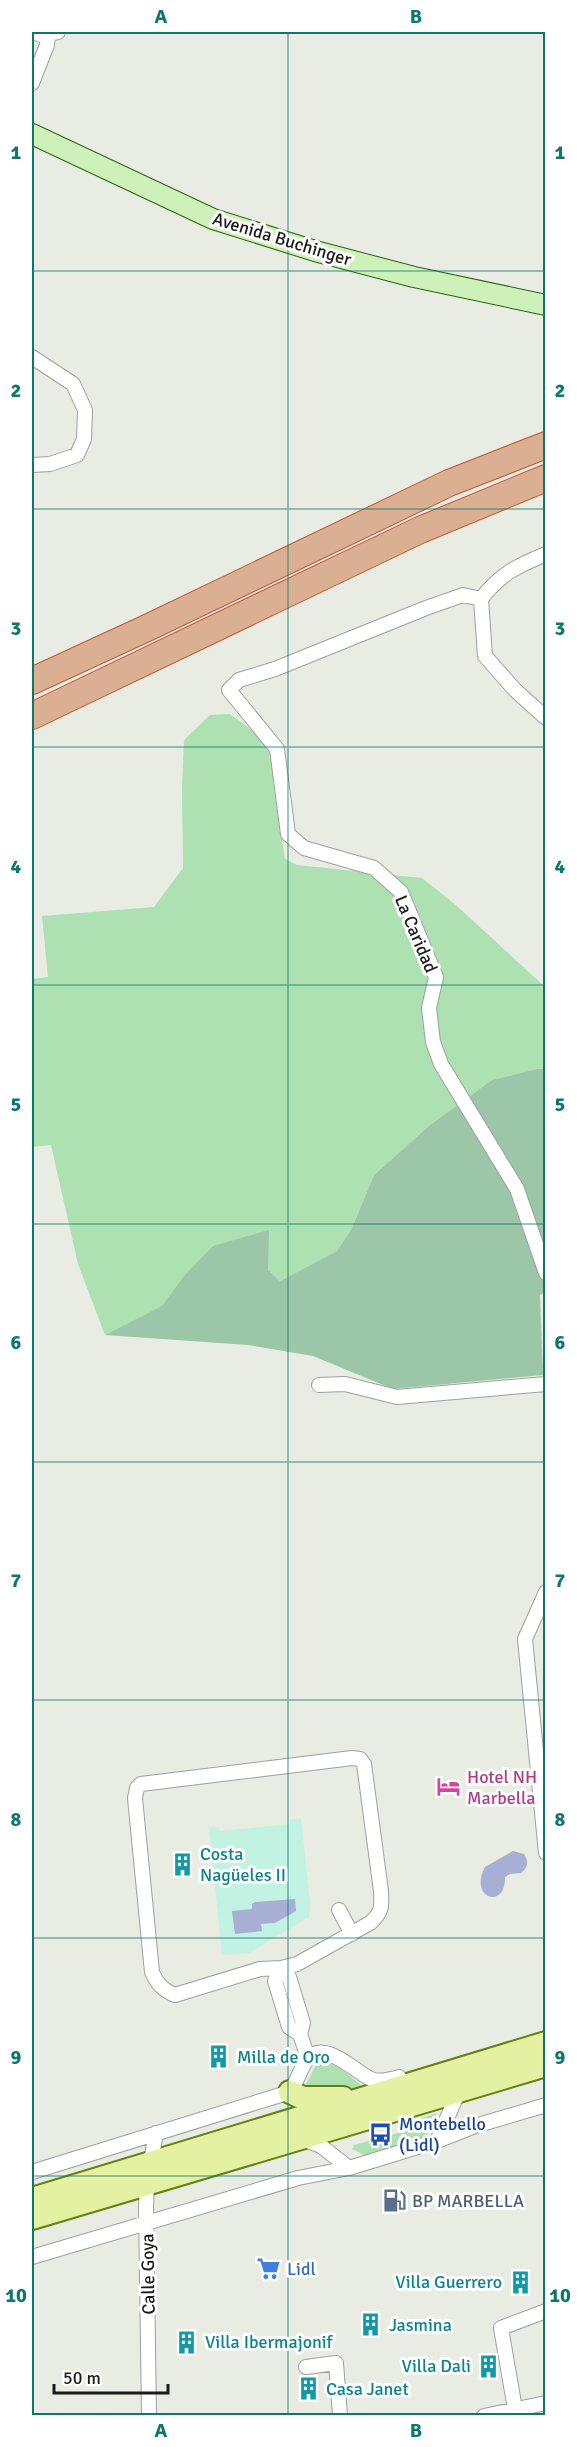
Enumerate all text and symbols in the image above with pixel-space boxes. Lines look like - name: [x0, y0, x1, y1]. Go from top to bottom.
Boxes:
- text: A: [155, 4, 168, 29]
- text: B: [410, 4, 422, 29]
- text: 1: [11, 140, 22, 165]
- text: 1: [555, 140, 566, 165]
- street label: Avenida Buchinger: [210, 207, 354, 271]
- text: 2: [11, 378, 21, 403]
- text: 2: [555, 378, 565, 403]
- text: 3: [11, 616, 21, 641]
- text: 3: [555, 616, 565, 641]
- text: 4: [11, 854, 22, 879]
- text: 4: [555, 854, 566, 879]
- street label: La Caridad: [390, 892, 442, 976]
- text: 5: [11, 1092, 21, 1117]
- text: 5: [555, 1092, 565, 1117]
- text: 6: [11, 1330, 22, 1355]
- text: 6: [555, 1330, 566, 1355]
- text: 7: [11, 1568, 22, 1593]
- text: 7: [555, 1568, 566, 1593]
- place label: Hotel NH Marbella: [467, 1766, 537, 1809]
- hotel icon: Hotel NH Marbella: [436, 1774, 462, 1800]
- text: 8: [11, 1807, 22, 1832]
- text: 8: [555, 1807, 566, 1832]
- place label: Costa Nagüeles II: [200, 1843, 286, 1886]
- building icon: Costa Nagüeles II: [169, 1851, 195, 1877]
- building icon: Milla de Oro: [206, 2044, 232, 2070]
- text: 9: [11, 2045, 22, 2070]
- text: 9: [555, 2045, 566, 2070]
- place label: Milla de Oro: [237, 2046, 330, 2068]
- place label: Montebello (Lidl): [399, 2113, 486, 2156]
- bus stop icon: Montebello (Lidl): [368, 2121, 394, 2147]
- fuel station icon: BP MARBELLA: [381, 2188, 407, 2214]
- place label: BP MARBELLA: [412, 2190, 524, 2212]
- street label: Calle Goya: [136, 2233, 160, 2315]
- supermarket icon: Lidl: [256, 2256, 282, 2282]
- place label: Lidl: [287, 2258, 316, 2280]
- building icon: Villa Guerrero: [507, 2269, 533, 2295]
- place label: Villa Guerrero: [395, 2271, 502, 2293]
- text: 10: [5, 2283, 27, 2308]
- text: 10: [549, 2283, 571, 2308]
- building icon: Jasmina: [358, 2312, 384, 2338]
- place label: Jasmina: [389, 2314, 452, 2336]
- building icon: Villa Ibermajonif: [174, 2329, 200, 2355]
- place label: Villa Ibermajonif: [205, 2331, 334, 2353]
- building icon: Villa Dali: [476, 2353, 502, 2379]
- place label: Villa Dali: [402, 2355, 471, 2377]
- scale bar: [54, 2357, 168, 2395]
- text: 50 m: [63, 2367, 101, 2389]
- building icon: Casa Janet: [295, 2376, 321, 2402]
- place label: Casa Janet: [326, 2378, 409, 2400]
- text: A: [155, 2418, 168, 2443]
- text: B: [410, 2418, 422, 2443]

